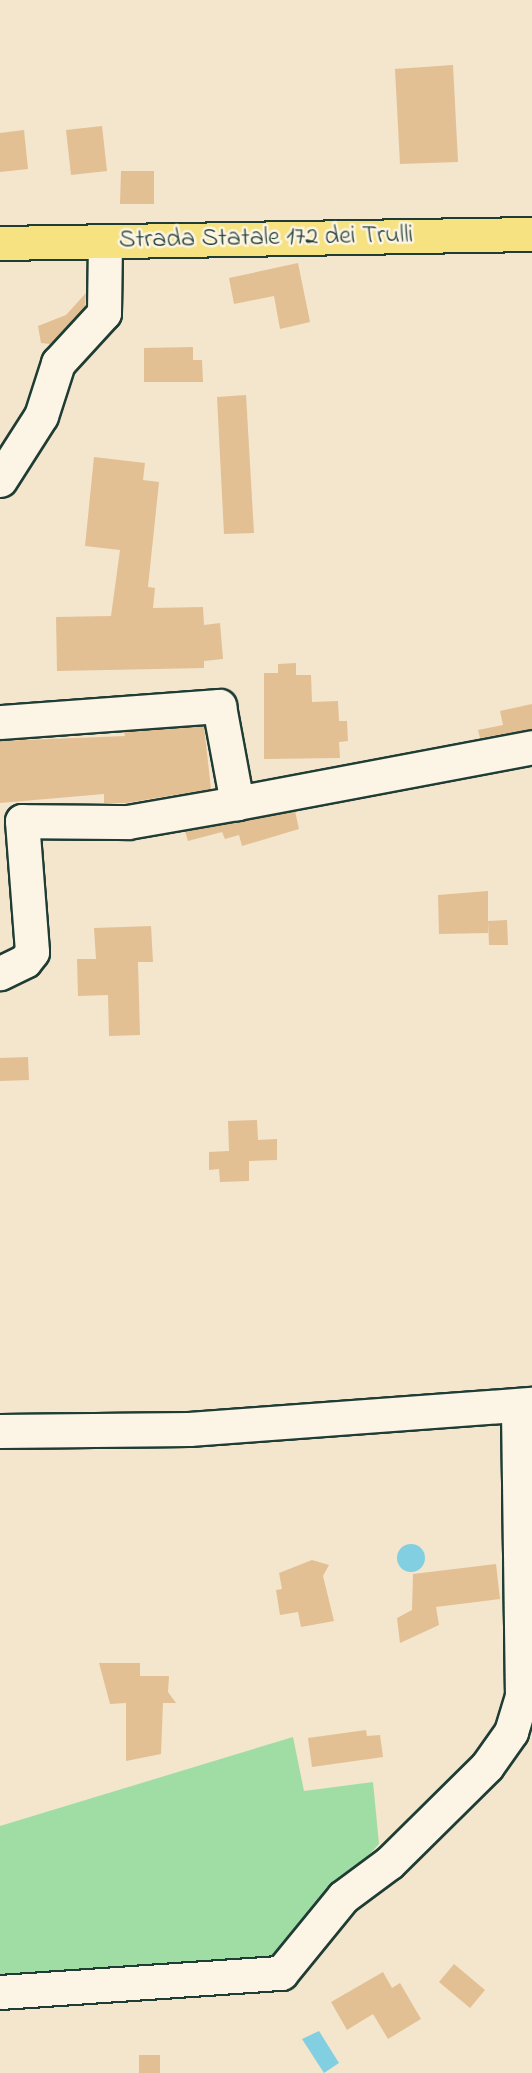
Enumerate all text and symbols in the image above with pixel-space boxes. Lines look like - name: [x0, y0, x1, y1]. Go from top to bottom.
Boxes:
- street label: Strada Statale 172 dei Trulli: [119, 221, 413, 257]

